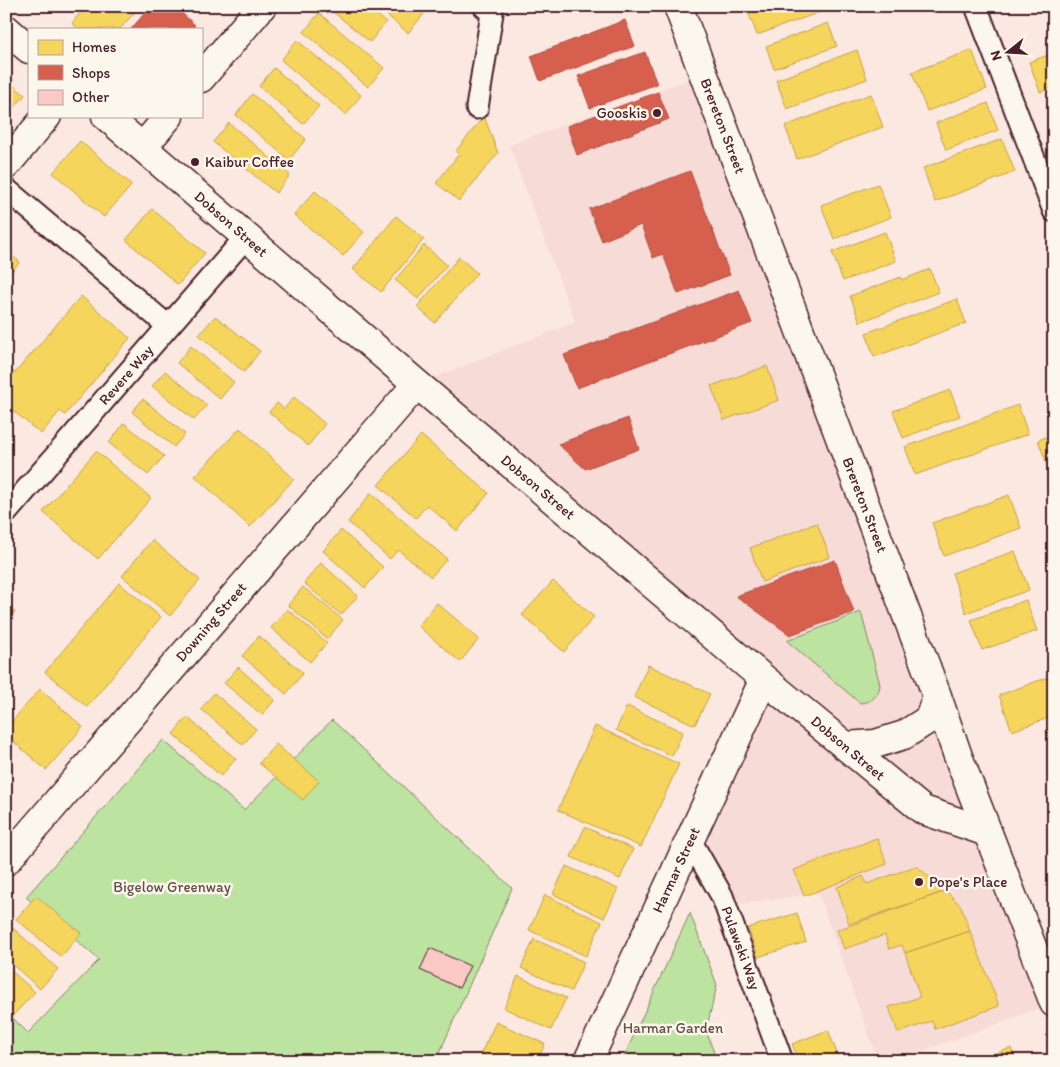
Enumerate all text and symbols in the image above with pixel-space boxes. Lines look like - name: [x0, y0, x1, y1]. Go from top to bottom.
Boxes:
- legend: [28, 28, 202, 118]
- north arrow: [982, 28, 1032, 78]
- text: Homes: [72, 38, 117, 56]
- text: N: [987, 49, 1006, 63]
- text: Shops: [72, 64, 111, 82]
- street label: Brereton Street: [697, 76, 750, 177]
- text: Other: [72, 88, 109, 106]
- place label: Gooskis: [596, 104, 647, 122]
- marker: Gooskis: [651, 107, 663, 119]
- place label: Kaibur Coffee: [205, 153, 294, 171]
- marker: Kaibur Coffee: [189, 156, 201, 168]
- street label: Dobson Street: [191, 187, 272, 261]
- street label: Revere Way: [95, 341, 157, 409]
- street label: Dobson Street: [497, 451, 579, 523]
- street label: Brereton Street: [839, 455, 892, 556]
- street label: Downing Street: [172, 578, 251, 665]
- street label: Dobson Street: [807, 712, 889, 784]
- street label: Harmar Street: [648, 824, 704, 916]
- place label: Pope's Place: [929, 873, 1008, 891]
- marker: Pope's Place: [913, 876, 925, 888]
- park label: Bigelow Greenway: [113, 878, 231, 896]
- street label: Pulawski Way: [718, 904, 764, 992]
- park label: Harmar Garden: [623, 1019, 724, 1037]

